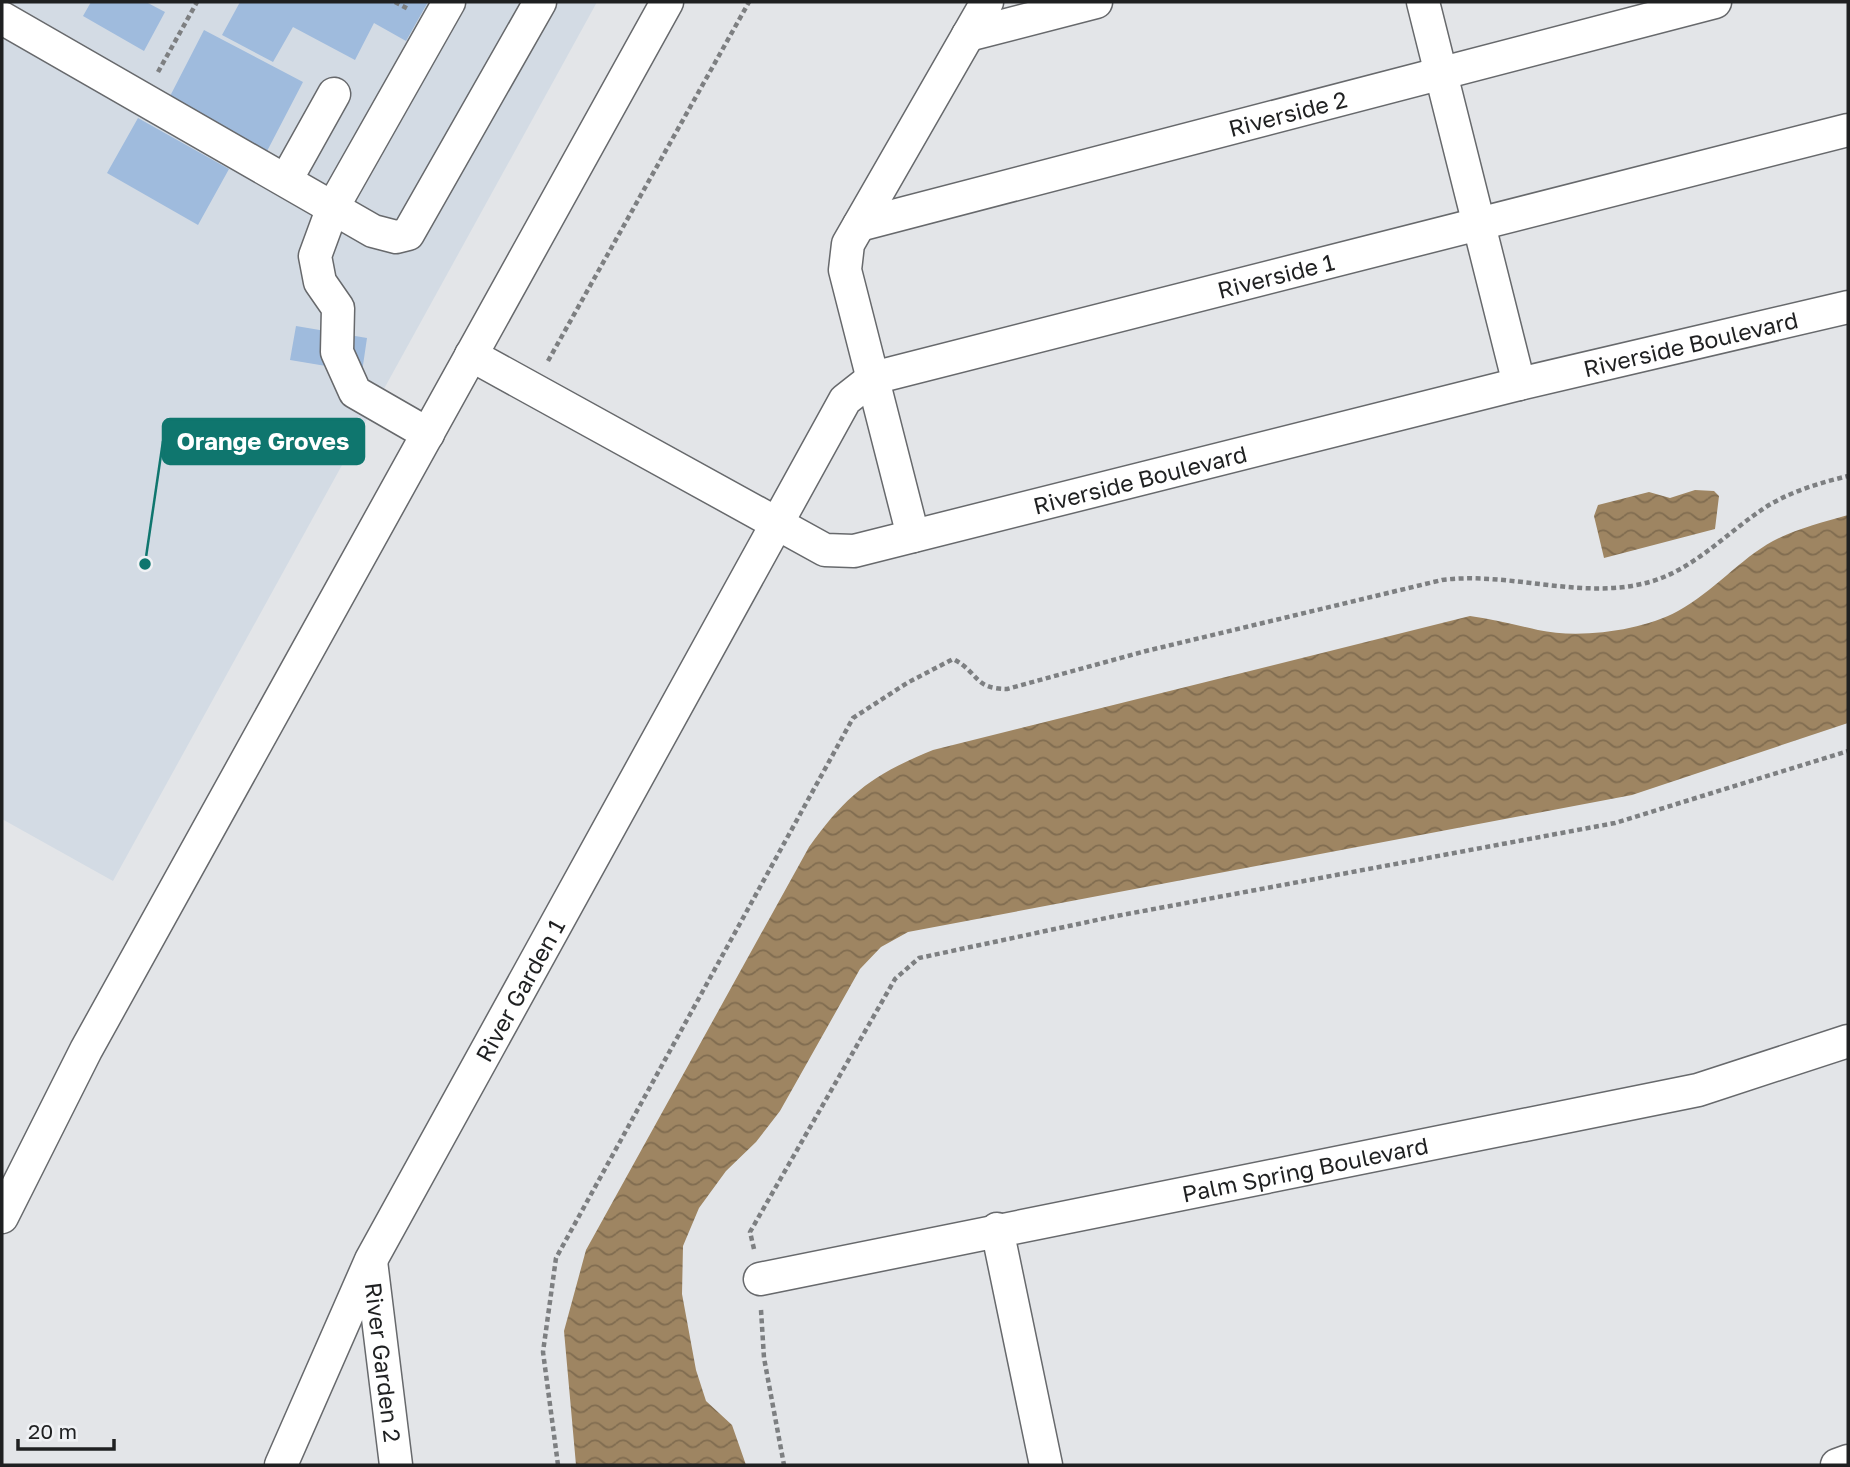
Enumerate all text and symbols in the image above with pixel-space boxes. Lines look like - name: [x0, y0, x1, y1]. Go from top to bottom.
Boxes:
- street label: Riverside 2: [1225, 84, 1350, 142]
- street label: Riverside 1: [1214, 247, 1337, 304]
- street label: Riverside Boulevard: [1580, 305, 1801, 382]
- callout: Orange Groves: [163, 419, 364, 464]
- text: Orange Groves: [177, 426, 349, 455]
- street label: Riverside Boulevard: [1030, 439, 1250, 519]
- street label: River Garden 1: [469, 914, 570, 1066]
- street label: Palm Spring Boulevard: [1179, 1131, 1431, 1208]
- street label: River Garden 2: [360, 1281, 407, 1444]
- scale bar: [18, 1408, 114, 1452]
- text: 20 m: [28, 1418, 77, 1444]

